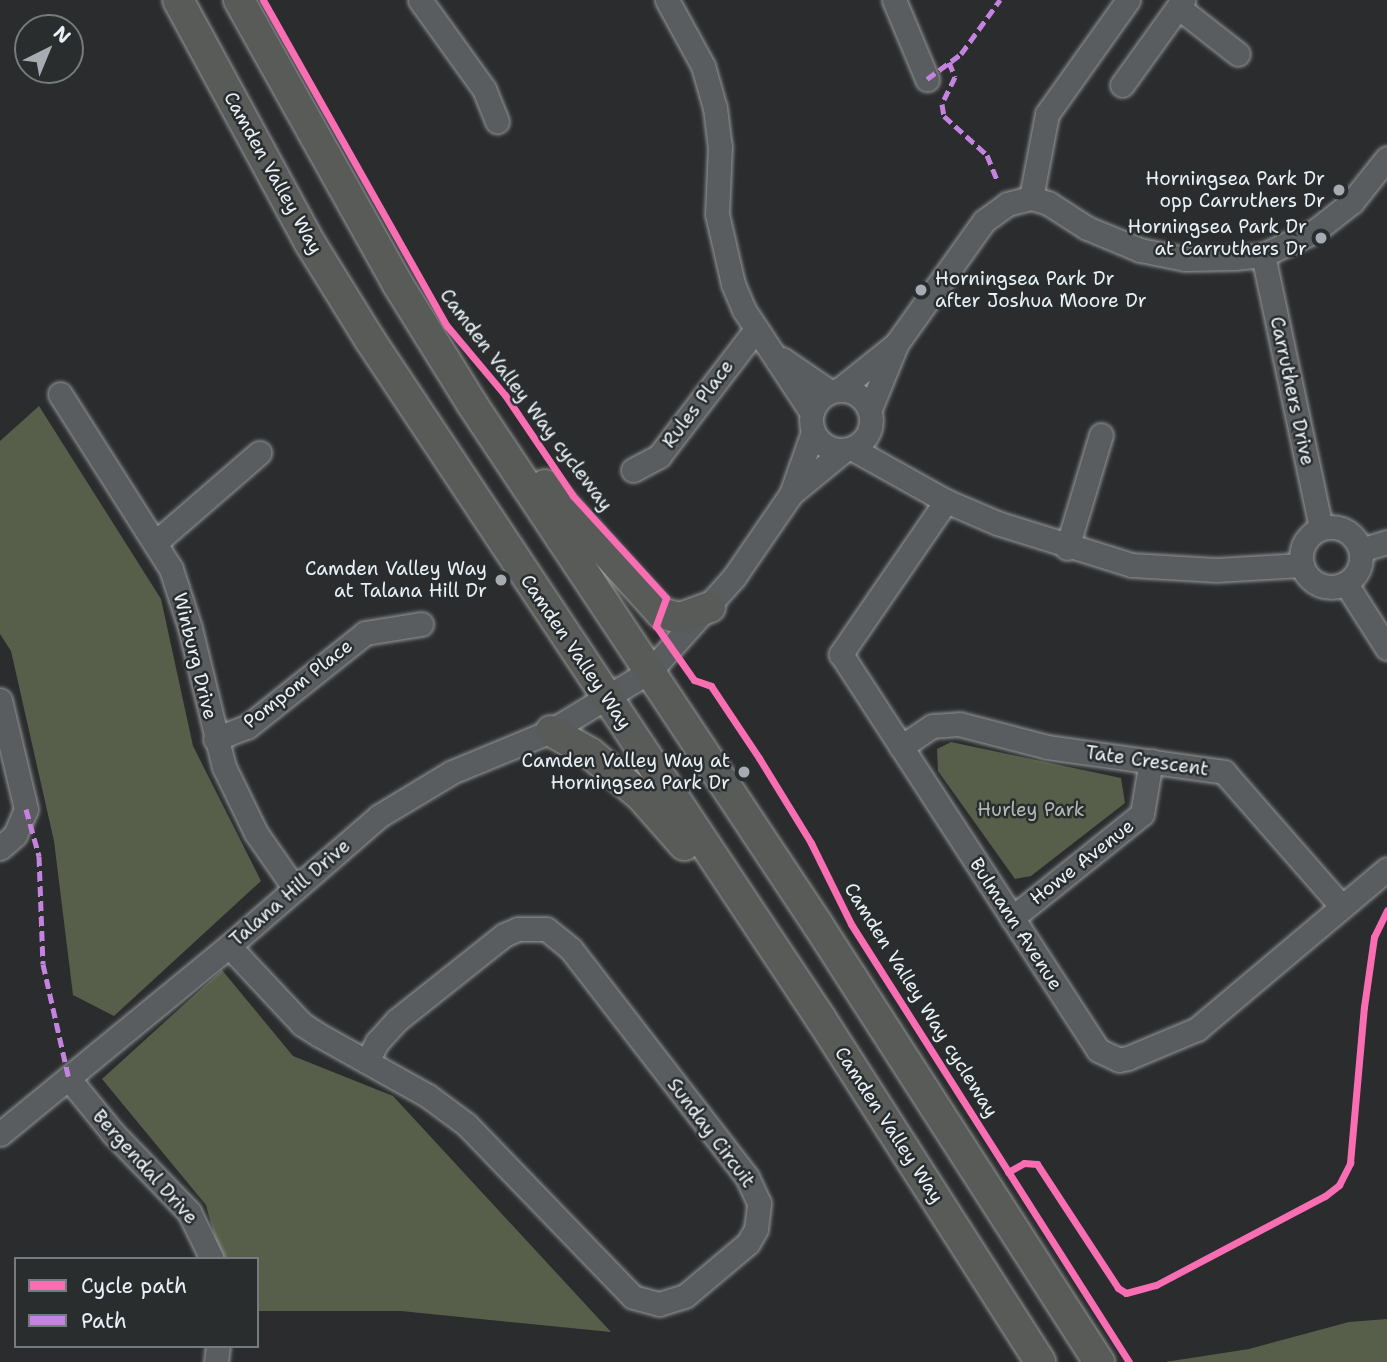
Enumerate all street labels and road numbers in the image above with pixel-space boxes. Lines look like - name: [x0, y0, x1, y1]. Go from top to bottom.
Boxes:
- street label: Camden Valley Way: [219, 88, 327, 258]
- street label: Camden Valley Way cycleway: [435, 284, 617, 516]
- street label: Carruthers Drive: [1265, 315, 1319, 467]
- street label: Rules Place: [658, 356, 738, 452]
- street label: Camden Valley Way: [516, 570, 636, 734]
- street label: Winburg Drive: [168, 590, 222, 722]
- street label: Pompom Place: [239, 634, 357, 734]
- street label: Tate Crescent: [1084, 741, 1210, 781]
- street label: Howe Avenue: [1026, 814, 1138, 910]
- street label: Talana Hill Drive: [225, 835, 355, 951]
- street label: Bulmann Avenue: [965, 854, 1067, 994]
- street label: Camden Valley Way cycleway: [839, 878, 1003, 1122]
- street label: Camden Valley Way: [830, 1042, 948, 1208]
- street label: Sunday Circuit: [662, 1074, 760, 1192]
- street label: Bergendal Drive: [88, 1105, 202, 1229]

